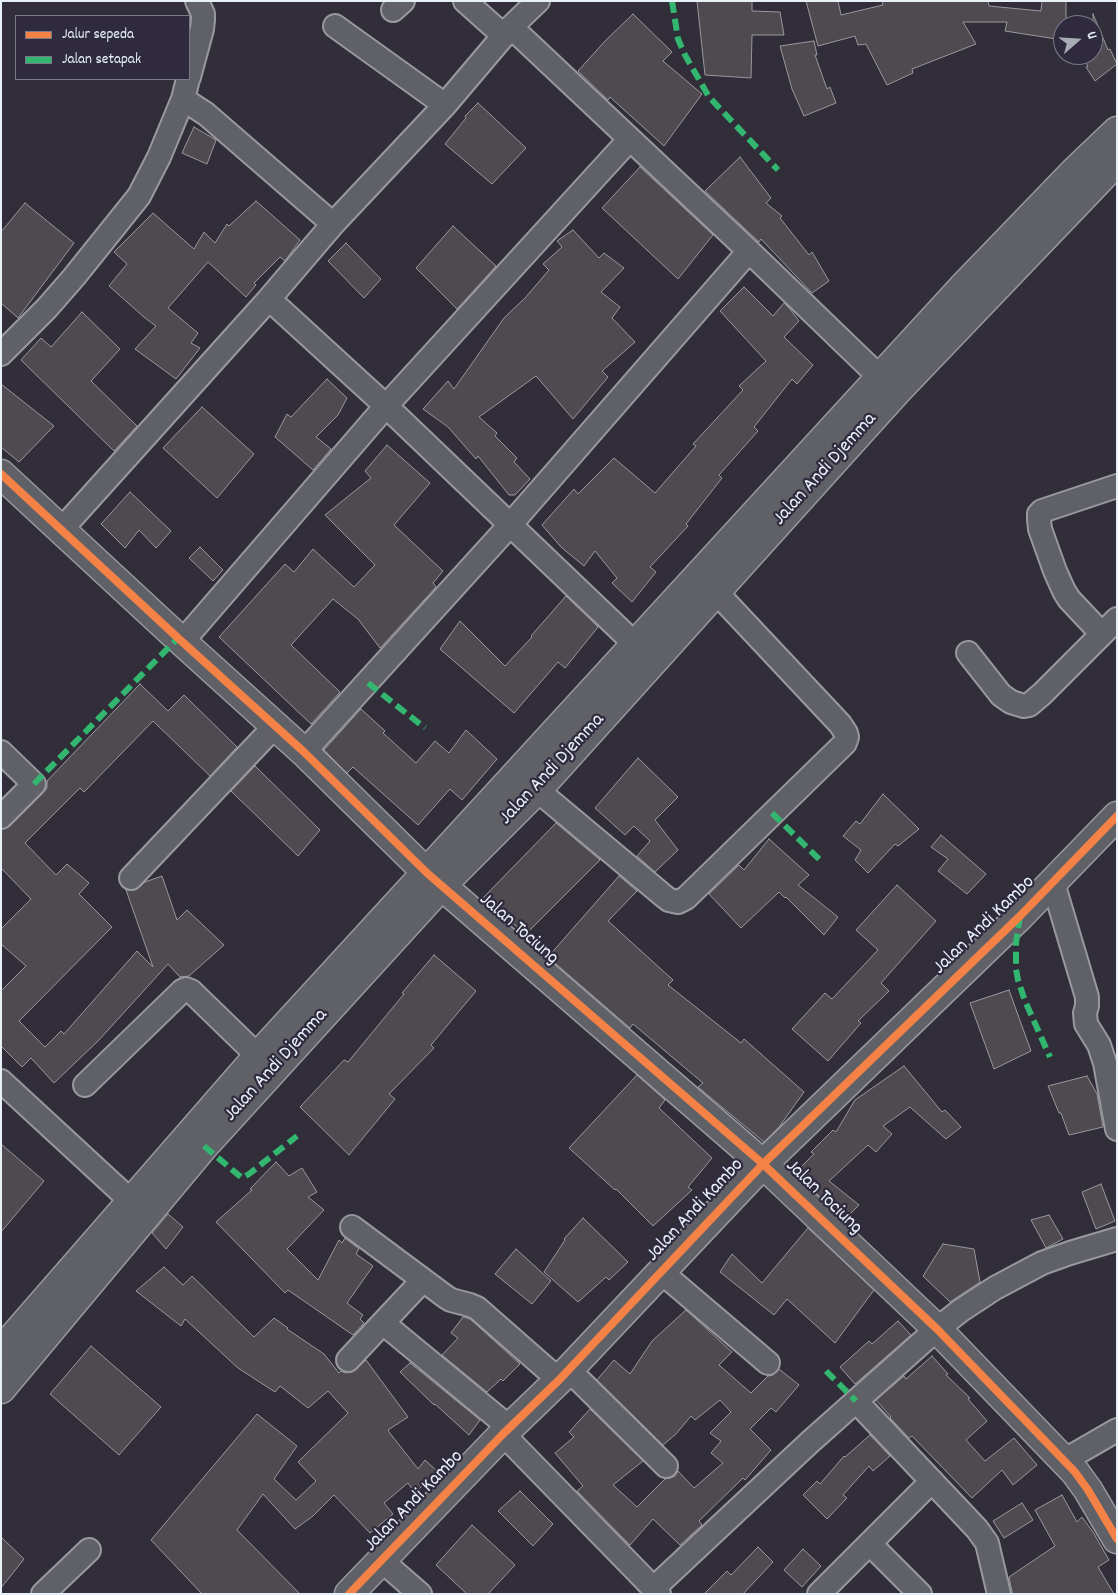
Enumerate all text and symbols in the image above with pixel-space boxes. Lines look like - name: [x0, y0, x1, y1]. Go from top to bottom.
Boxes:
- legend: [15, 15, 190, 80]
- north arrow: [1053, 15, 1103, 65]
- text: Jalur sepeda: [62, 24, 134, 46]
- text: U: [1081, 29, 1102, 42]
- text: Jalan setapak: [62, 49, 141, 71]
- street label: Jalan Andi Djemma: [769, 409, 883, 531]
- street label: Jalan Andi Djemma: [495, 709, 611, 831]
- street label: Jalan Andi Kambo: [929, 871, 1041, 981]
- street label: Jalan Tociung: [473, 889, 563, 971]
- street label: Jalan Andi Djemma: [220, 1005, 334, 1127]
- street label: Jalan Andi Kambo: [642, 1154, 750, 1268]
- street label: Jalan Tociung: [779, 1155, 867, 1241]
- street label: Jalan Andi Kambo: [360, 1446, 470, 1558]

